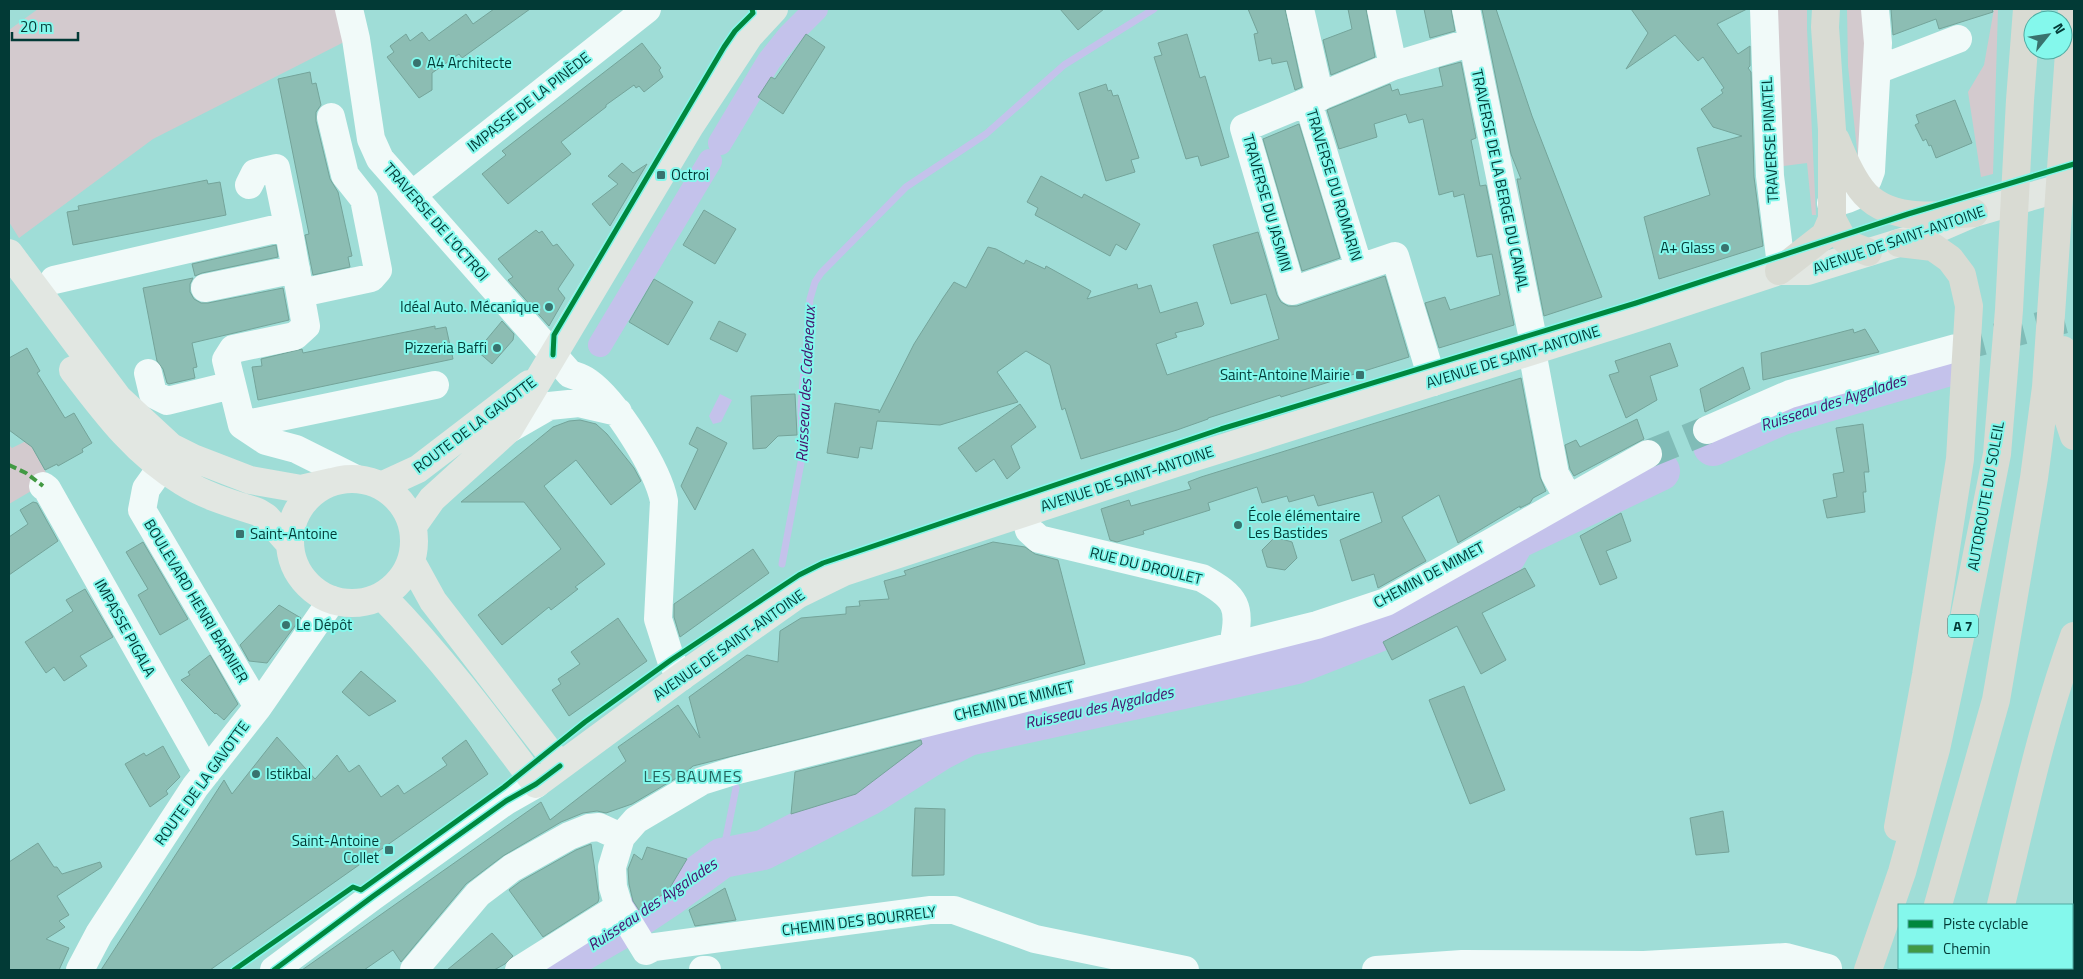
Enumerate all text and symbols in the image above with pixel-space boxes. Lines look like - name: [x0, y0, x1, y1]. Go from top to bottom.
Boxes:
- scale bar: [12, 10, 79, 42]
- north arrow: [2023, 10, 2073, 60]
- text: 20 m: [20, 15, 53, 38]
- text: N: [2048, 19, 2071, 38]
- street label: IMPASSE DE LA PINÈDE: [462, 46, 595, 157]
- place label: A4 Architecte: [427, 51, 512, 74]
- marker: A4 Architecte: [411, 57, 423, 69]
- street label: TRAVERSE DE LA BERGE DU CANAL: [1466, 67, 1535, 293]
- street label: TRAVERSE PINATEL: [1755, 77, 1784, 203]
- street label: TRAVERSE DU ROMARIN: [1300, 106, 1369, 264]
- street label: TRAVERSE DU JASMIN: [1237, 131, 1298, 274]
- street label: TRAVERSE DE L'OCTROI: [378, 157, 494, 286]
- place label: Octroi: [671, 163, 709, 186]
- marker: Octroi: [655, 169, 667, 181]
- street label: AVENUE DE SAINT-ANTOINE: [1810, 199, 1988, 280]
- place label: A+ Glass: [1660, 236, 1715, 259]
- marker: A+ Glass: [1719, 242, 1731, 254]
- place label: Idéal Auto. Mécanique: [400, 295, 539, 318]
- marker: Idéal Auto. Mécanique: [543, 301, 555, 313]
- water label: Ruisseau des Cadeneaux: [789, 303, 821, 463]
- street label: AVENUE DE SAINT-ANTOINE: [1423, 319, 1603, 394]
- place label: Pizzeria Baffi: [404, 336, 487, 359]
- marker: Pizzeria Baffi: [491, 342, 503, 354]
- place label: Saint-Antoine Mairie: [1220, 363, 1350, 386]
- water label: Ruisseau des Aygalades: [1757, 367, 1910, 437]
- marker: Saint-Antoine Mairie: [1354, 369, 1366, 381]
- street label: ROUTE DE LA GAVOTTE: [408, 371, 541, 479]
- street label: AUTOROUTE DU SOLEIL: [1961, 419, 2010, 572]
- street label: AVENUE DE SAINT-ANTOINE: [1037, 440, 1216, 517]
- place label: École élémentaire Les Bastides: [1248, 504, 1360, 544]
- street label: BOULEVARD HENRI BARNIER: [138, 515, 254, 687]
- marker: École élémentaire Les Bastides: [1232, 519, 1244, 531]
- place label: Saint-Antoine: [250, 522, 337, 545]
- marker: Saint-Antoine: [234, 528, 246, 540]
- street label: CHEMIN DE MIMET: [1369, 536, 1488, 614]
- street label: RUE DU DROULET: [1088, 540, 1205, 591]
- street label: IMPASSE PIGALA: [89, 575, 162, 681]
- street label: AVENUE DE SAINT-ANTOINE: [648, 583, 809, 706]
- place label: Le Dépôt: [296, 613, 353, 636]
- road number: A 7: [1948, 614, 1978, 638]
- marker: Le Dépôt: [280, 619, 292, 631]
- street label: CHEMIN DE MIMET: [952, 674, 1076, 727]
- water label: Ruisseau des Aygalades: [1022, 679, 1177, 734]
- street label: ROUTE DE LA GAVOTTE: [149, 716, 255, 850]
- place label: Istikbal: [266, 762, 311, 785]
- district label: LES BAUMES: [644, 764, 743, 788]
- marker: Istikbal: [250, 768, 262, 780]
- place label: Saint-Antoine Collet: [292, 829, 380, 869]
- marker: Saint-Antoine Collet: [383, 844, 395, 856]
- water label: Ruisseau des Aygalades: [583, 851, 722, 956]
- street label: CHEMIN DES BOURRELY: [781, 900, 937, 941]
- legend: [1898, 904, 2073, 969]
- text: Piste cyclable: [1943, 912, 2028, 935]
- text: Chemin: [1943, 937, 1991, 960]

